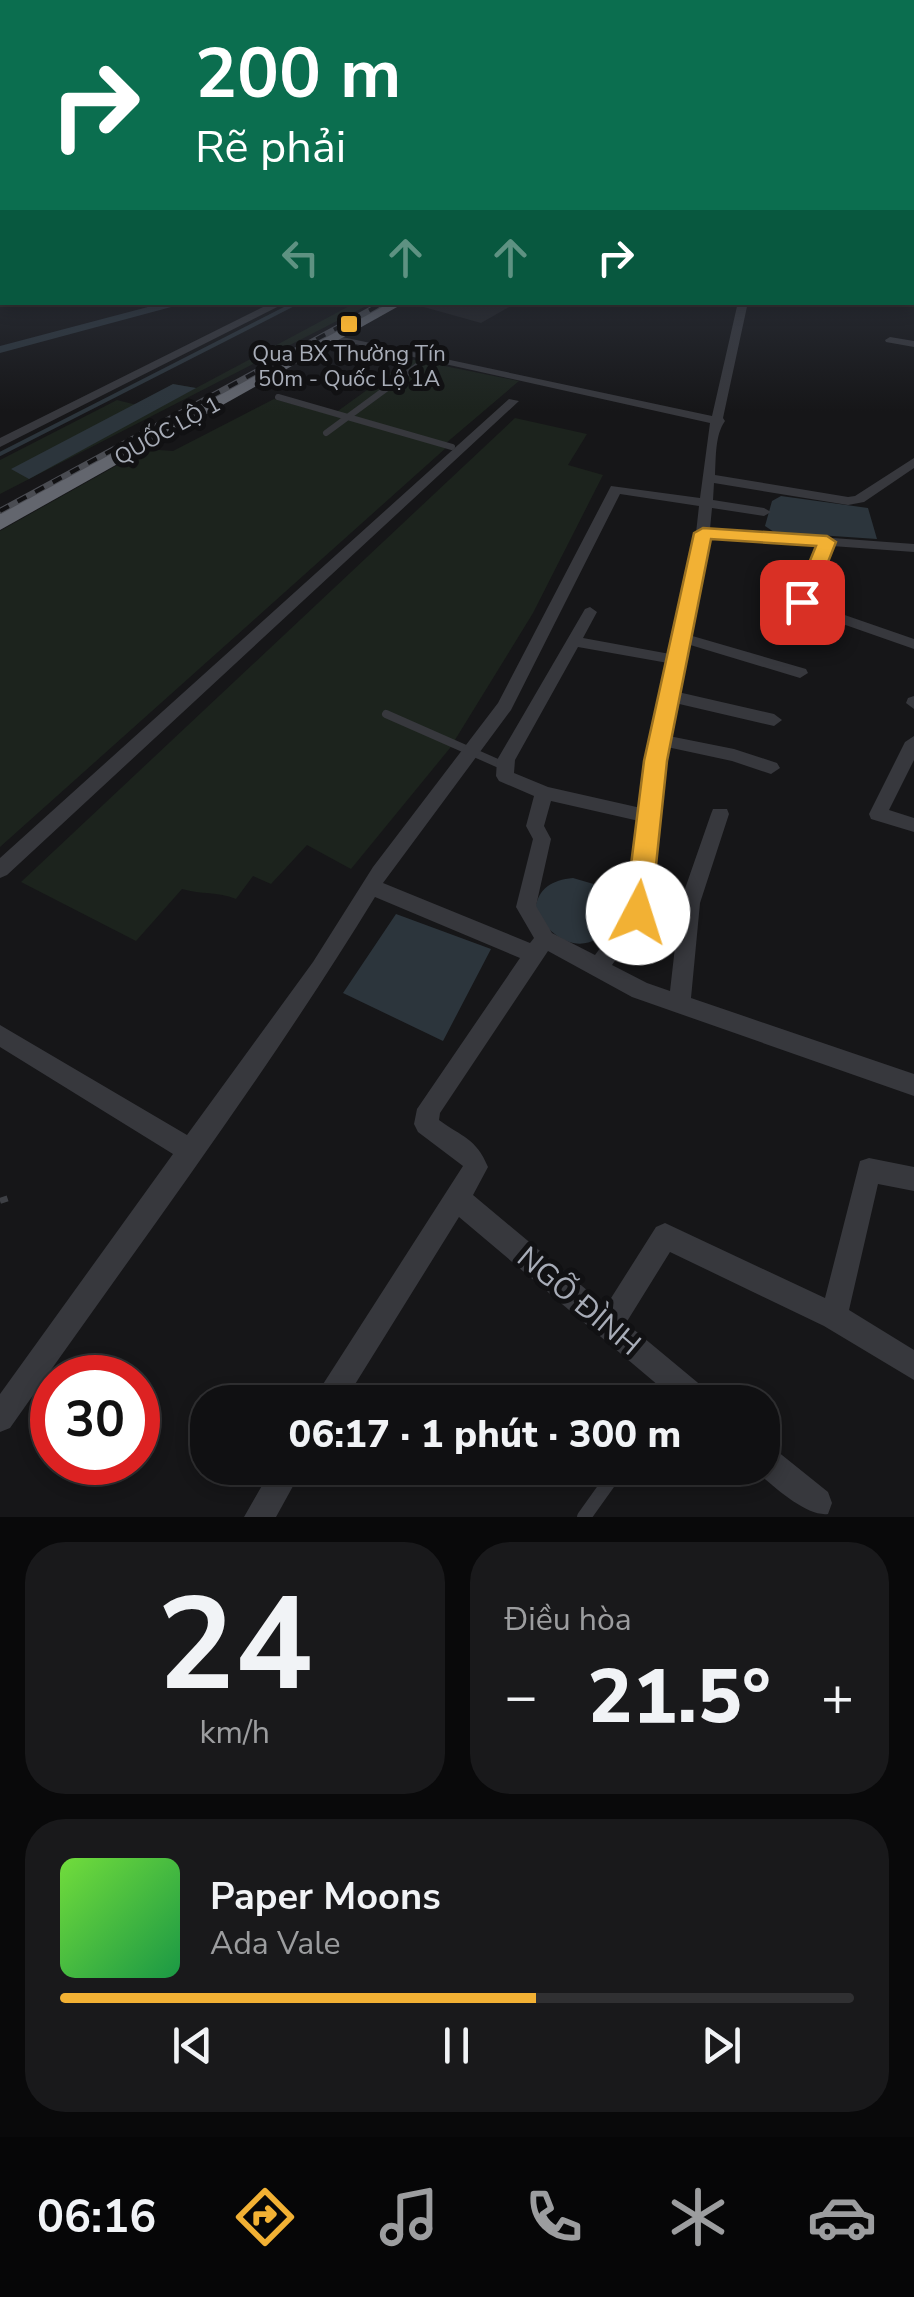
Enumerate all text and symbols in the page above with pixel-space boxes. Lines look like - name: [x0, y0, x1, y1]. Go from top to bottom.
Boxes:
- text: 200 m: [195, 26, 401, 122]
- icon: right: [30, 40, 160, 170]
- text: Rẽ phải: [195, 117, 346, 178]
- icon: left: [273, 230, 328, 285]
- icon: ahead: [378, 230, 433, 285]
- icon: ahead: [483, 230, 538, 285]
- icon: right: [588, 230, 643, 285]
- marker: Qua BX Thường Tín 50m - Quốc Lộ 1A: [338, 313, 360, 335]
- place label: Qua BX Thường Tín 50m - Quốc Lộ 1A: [252, 339, 446, 394]
- street label: QUỐC LỘ 1: [109, 388, 226, 472]
- pin: [760, 560, 845, 645]
- icon: arrive: [775, 575, 830, 630]
- position arrow: [586, 861, 690, 965]
- street label: NGÕ ĐÌNH: [508, 1238, 649, 1365]
- speed limit sign: 30: [30, 1355, 160, 1485]
- text: 06:17 · 1 phút · 300 m: [289, 1409, 681, 1460]
- text: 24: [157, 1557, 313, 1734]
- text: Điều hòa: [505, 1598, 632, 1641]
- text: 21.5°: [588, 1646, 771, 1748]
- text: −: [505, 1659, 538, 1734]
- text: +: [821, 1659, 854, 1734]
- text: km/h: [199, 1711, 270, 1754]
- text: Paper Moons: [210, 1871, 441, 1922]
- text: Ada Vale: [210, 1922, 341, 1965]
- icon: previous: [165, 2018, 220, 2073]
- icon: pause: [429, 2018, 484, 2073]
- icon: next: [694, 2018, 749, 2073]
- icon: directions: [230, 2182, 300, 2252]
- icon: music: [374, 2182, 444, 2252]
- icon: phone: [519, 2182, 589, 2252]
- icon: climate: [663, 2182, 733, 2252]
- icon: car: [807, 2182, 877, 2252]
- text: 06:16: [37, 2187, 156, 2248]

